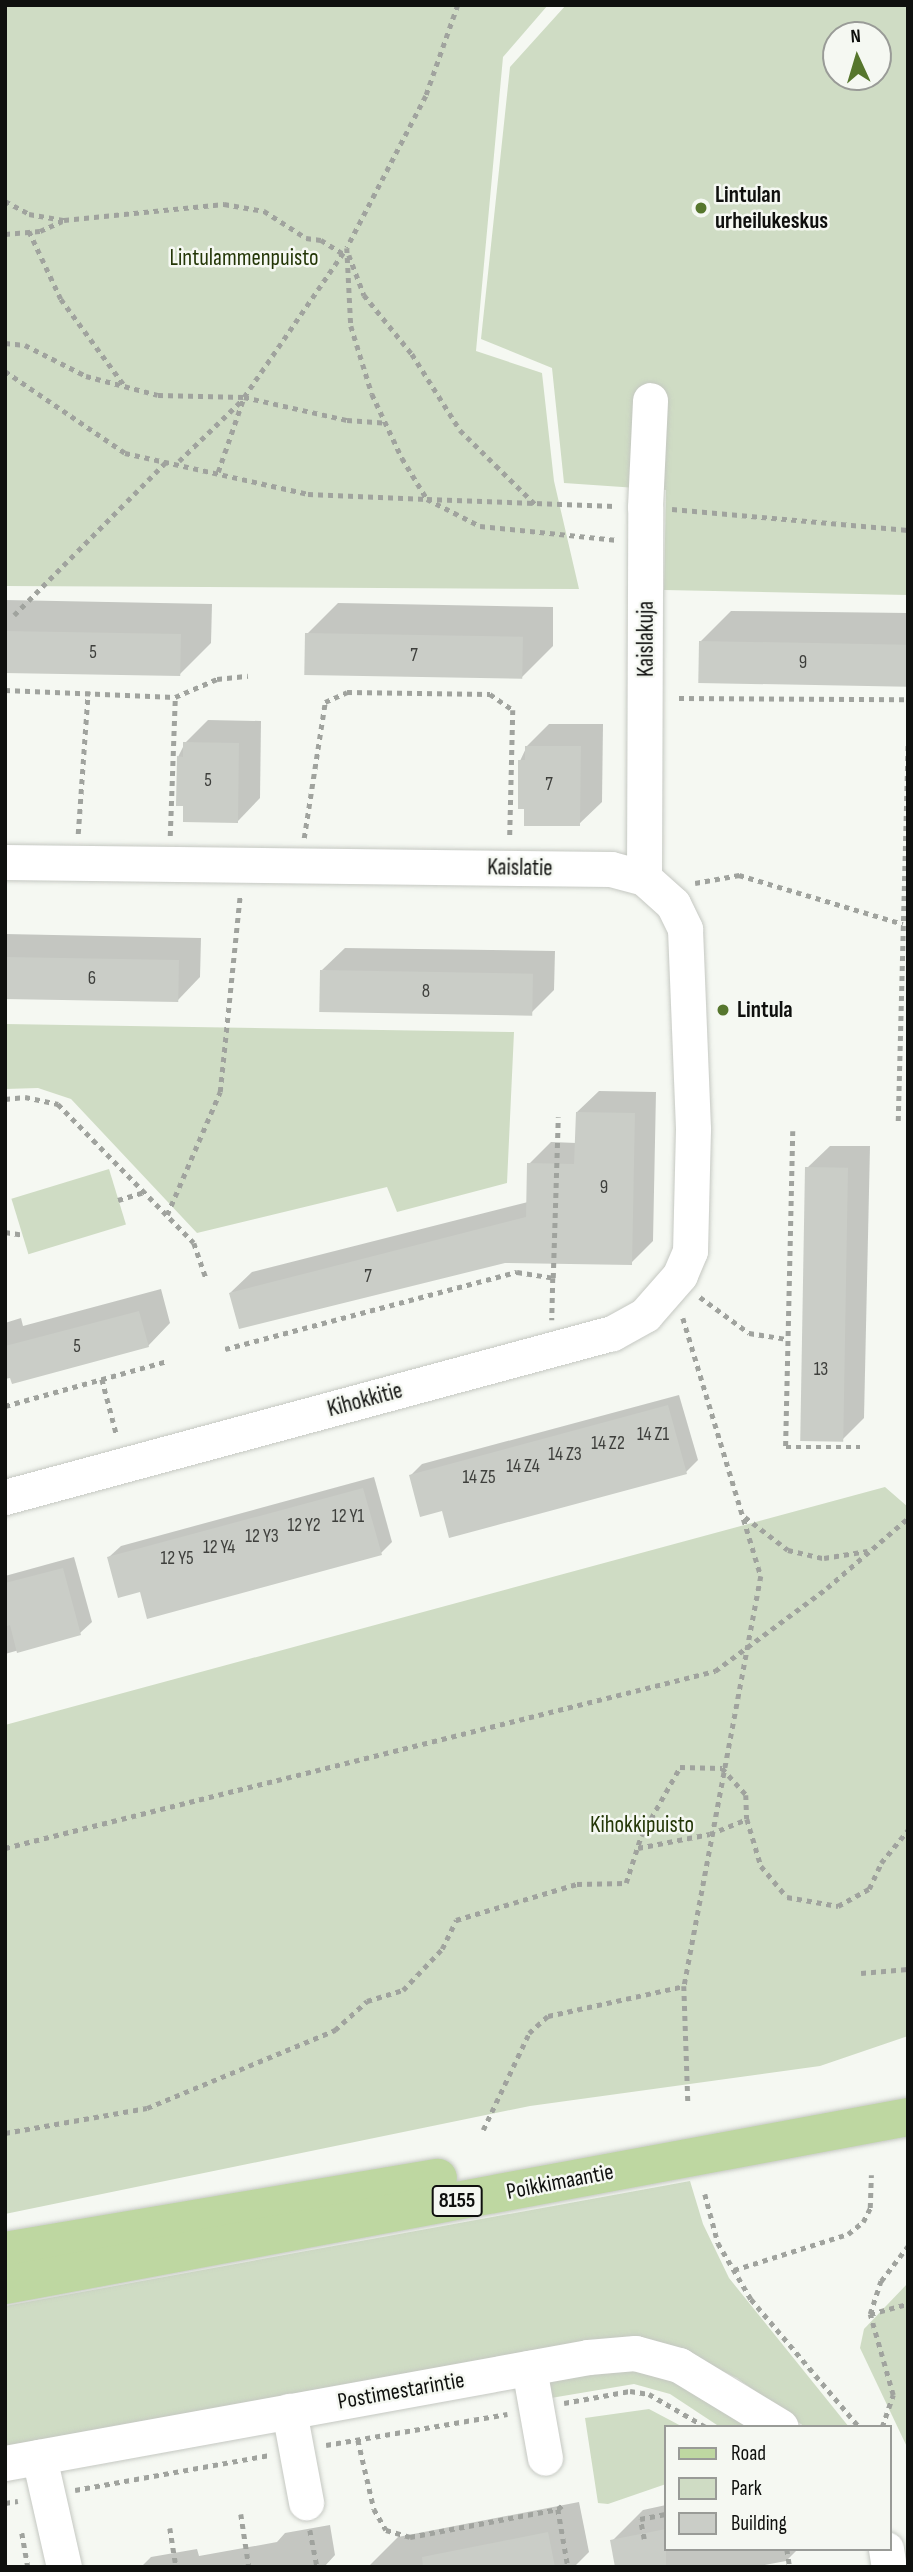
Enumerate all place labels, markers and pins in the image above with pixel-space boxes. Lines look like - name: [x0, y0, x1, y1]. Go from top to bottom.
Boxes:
- place label: Lintulan urheilukeskus: [715, 181, 828, 235]
- marker: Lintulan urheilukeskus: [693, 200, 709, 216]
- place label: Lintula: [737, 996, 793, 1024]
- marker: Lintula: [715, 1002, 731, 1018]

